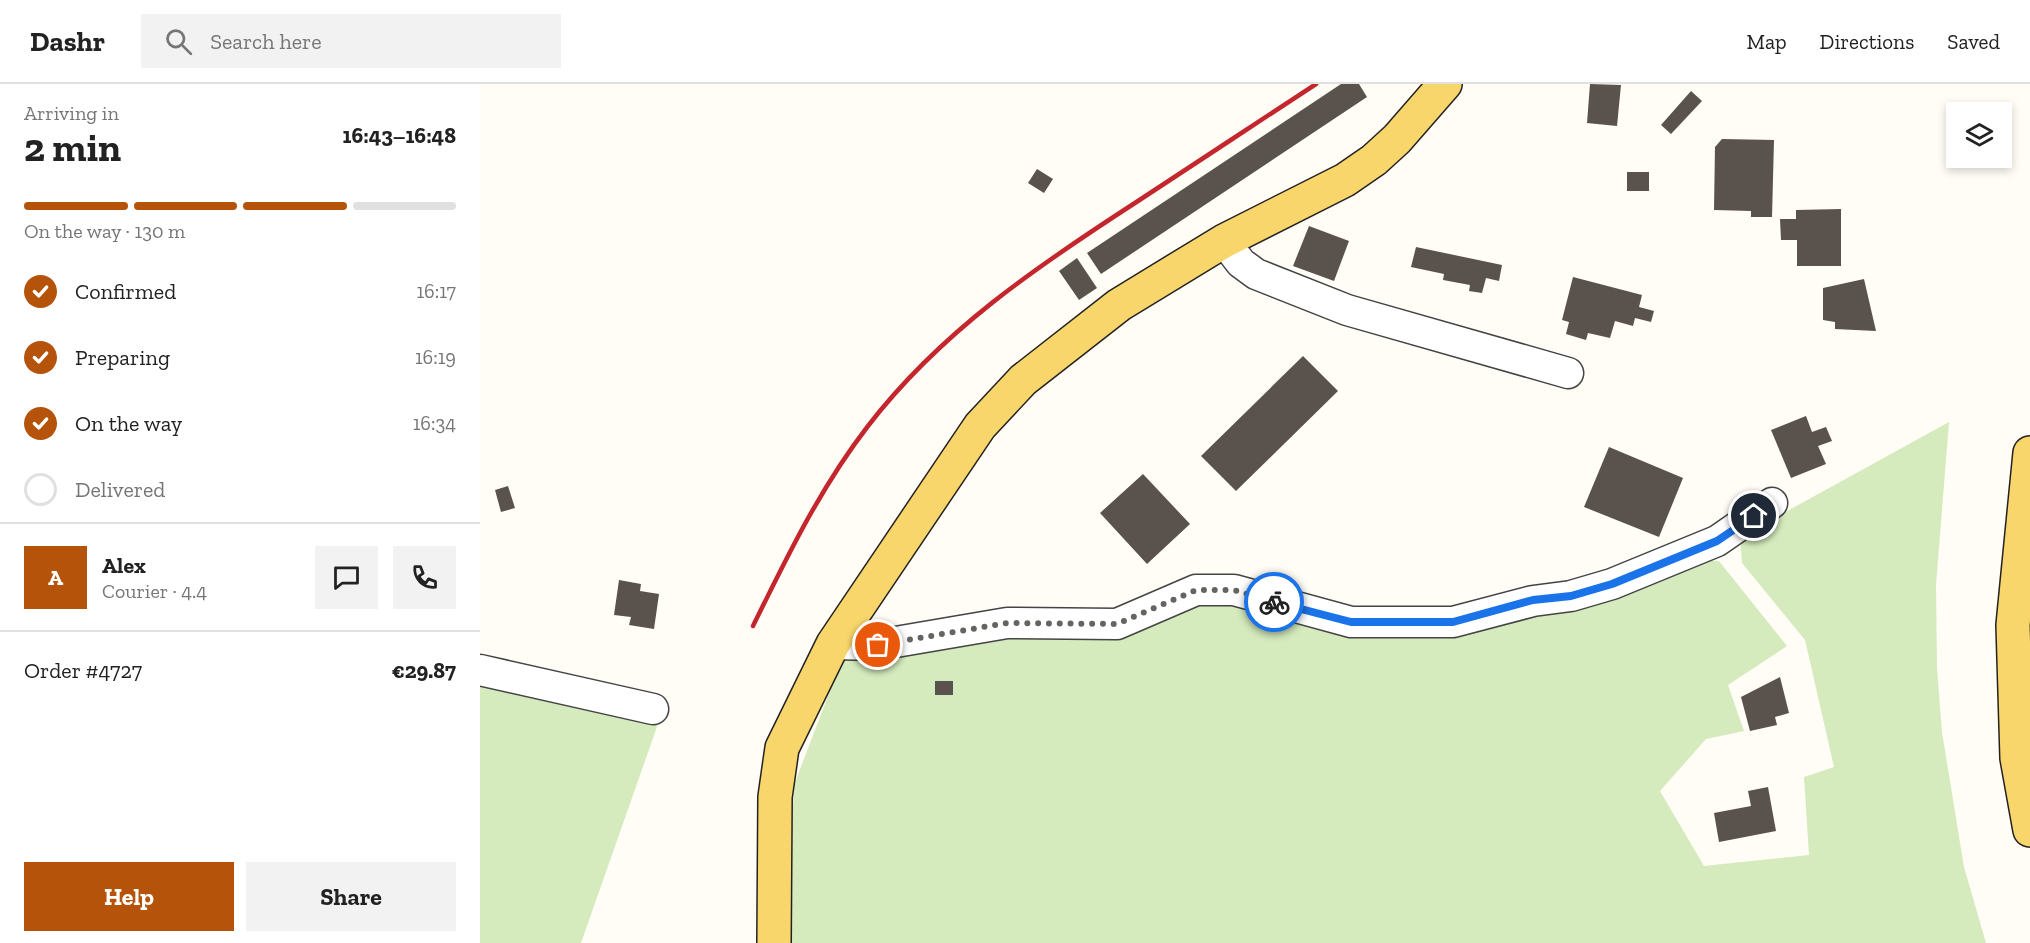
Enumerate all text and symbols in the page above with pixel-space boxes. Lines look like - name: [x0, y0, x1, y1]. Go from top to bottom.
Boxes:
- search box: [141, 14, 561, 68]
- text: Dashr: [30, 25, 105, 58]
- icon: search: [162, 25, 195, 58]
- text: Search here: [210, 28, 322, 55]
- text: Map: [1747, 29, 1787, 54]
- text: Directions: [1820, 29, 1914, 54]
- text: Saved: [1947, 29, 2000, 54]
- text: Arriving in: [24, 101, 119, 125]
- map controls: [1946, 102, 2012, 168]
- button: layers: [1946, 102, 2012, 168]
- text: 16:43–16:48: [343, 122, 456, 149]
- text: 2 min: [24, 124, 121, 171]
- text: On the way · 130 m: [24, 219, 185, 243]
- icon: check: [24, 275, 57, 308]
- text: Confirmed: [75, 278, 176, 305]
- text: 16:17: [416, 279, 456, 303]
- icon: check: [24, 341, 57, 374]
- text: Preparing: [75, 344, 170, 371]
- text: 16:19: [415, 345, 456, 369]
- icon: check: [24, 407, 57, 440]
- text: On the way: [75, 410, 182, 437]
- text: 16:34: [413, 411, 456, 435]
- text: Delivered: [75, 476, 165, 503]
- pin: [1728, 490, 1779, 541]
- icon: home: [1737, 499, 1770, 532]
- button: chat: [315, 546, 378, 609]
- button: phone: [393, 546, 456, 609]
- text: Alex: [102, 552, 146, 579]
- text: A: [48, 564, 63, 591]
- courier: [1244, 572, 1304, 632]
- text: Courier · 4.4: [102, 579, 207, 603]
- icon: bike: [1258, 586, 1291, 619]
- pin: [852, 619, 903, 670]
- icon: bag: [861, 628, 894, 661]
- text: Order #4727: [24, 657, 142, 684]
- text: €29.87: [392, 657, 456, 684]
- button: Help: [24, 862, 234, 931]
- button: Share: [246, 862, 456, 931]

